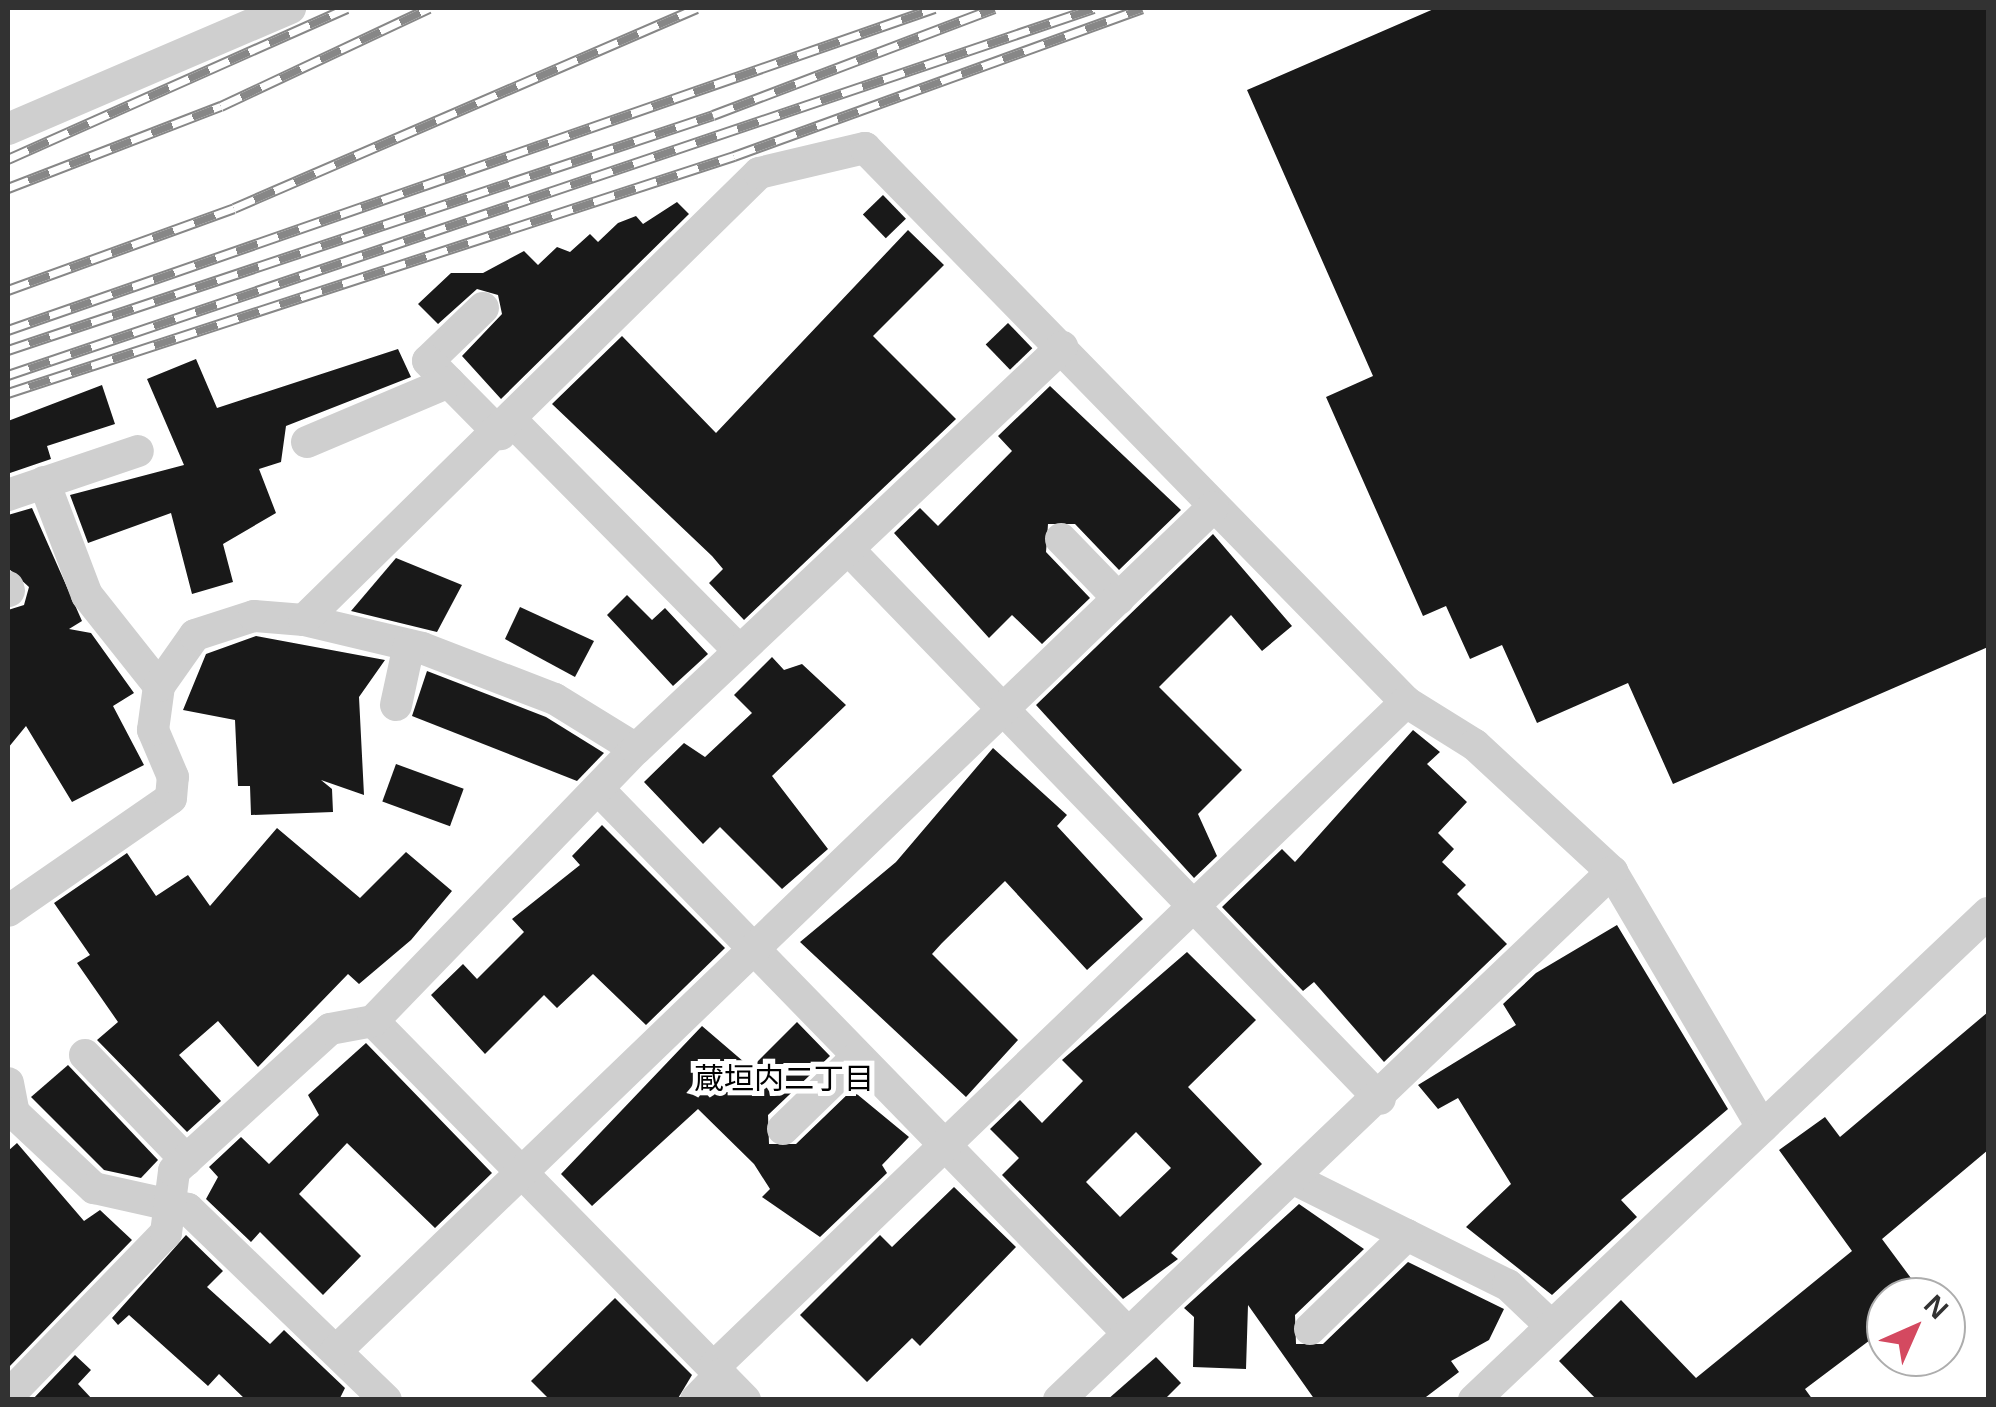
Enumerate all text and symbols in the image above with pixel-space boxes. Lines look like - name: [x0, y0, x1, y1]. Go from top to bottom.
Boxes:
- district label: 蔵垣内二丁目: [694, 1061, 874, 1097]
- north arrow: [1866, 1277, 1966, 1377]
- text: N: [1918, 1289, 1954, 1325]

